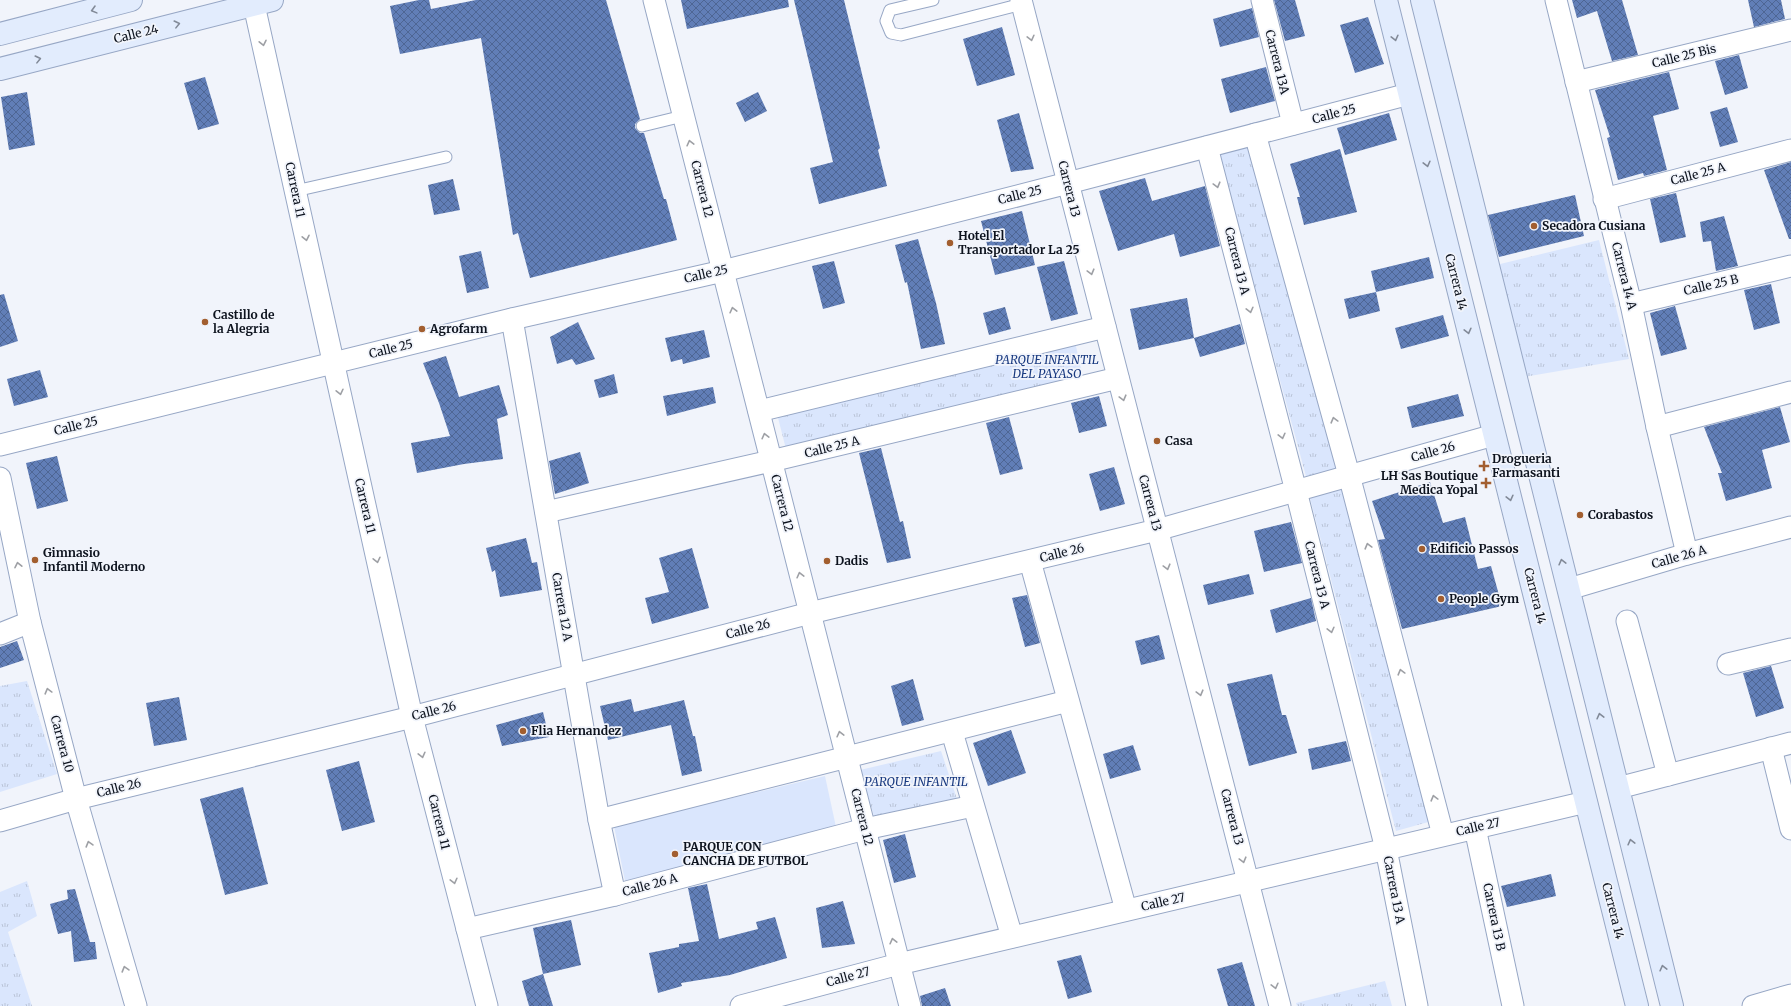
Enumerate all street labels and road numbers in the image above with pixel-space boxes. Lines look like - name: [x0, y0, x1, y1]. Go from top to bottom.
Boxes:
- street label: Calle 24: [112, 21, 160, 46]
- street label: Carrera 13A: [1262, 28, 1293, 96]
- street label: Calle 25 Bis: [1650, 40, 1717, 71]
- street label: Calle 25: [1310, 100, 1357, 127]
- street label: Carrera 12: [688, 159, 717, 219]
- street label: Carrera 13: [1055, 159, 1084, 219]
- street label: Calle 25 A: [1669, 159, 1727, 188]
- street label: Carrera 11: [282, 161, 309, 219]
- street label: Calle 25: [996, 182, 1043, 207]
- street label: Carrera 13 A: [1222, 226, 1253, 297]
- street label: Carrera 14 A: [1609, 241, 1640, 312]
- street label: Carrera 14: [1442, 252, 1471, 312]
- street label: Calle 25: [682, 261, 729, 286]
- street label: Calle 25 B: [1682, 271, 1740, 298]
- street label: Calle 25: [367, 336, 414, 361]
- street label: Calle 25: [52, 413, 99, 438]
- street label: Calle 25 A: [803, 432, 861, 461]
- street label: Calle 26: [1409, 438, 1457, 465]
- street label: Carrera 12: [768, 473, 797, 533]
- street label: Carrera 13: [1136, 473, 1165, 533]
- street label: Carrera 11: [352, 477, 379, 536]
- street label: Calle 26: [1038, 540, 1086, 565]
- street label: Carrera 13 A: [1302, 540, 1333, 611]
- street label: Calle 26 A: [1650, 541, 1709, 572]
- street label: Carrera 14: [1521, 566, 1550, 626]
- street label: Carrera 12 A: [549, 571, 576, 643]
- street label: Calle 26: [724, 615, 772, 642]
- street label: Calle 26: [410, 698, 458, 723]
- street label: Carrera 10: [48, 714, 77, 774]
- street label: Calle 26: [95, 775, 143, 800]
- street label: Carrera 12: [848, 787, 877, 847]
- street label: Carrera 13: [1218, 787, 1247, 847]
- street label: Carrera 11: [425, 793, 454, 852]
- street label: Calle 27: [1454, 814, 1501, 839]
- street label: Carrera 13 A: [1381, 855, 1409, 926]
- street label: Calle 26 A: [621, 870, 680, 899]
- street label: Carrera 14: [1599, 881, 1628, 941]
- street label: Carrera 13 B: [1480, 882, 1509, 952]
- street label: Calle 27: [1139, 889, 1186, 914]
- street label: Calle 27: [824, 963, 871, 990]

